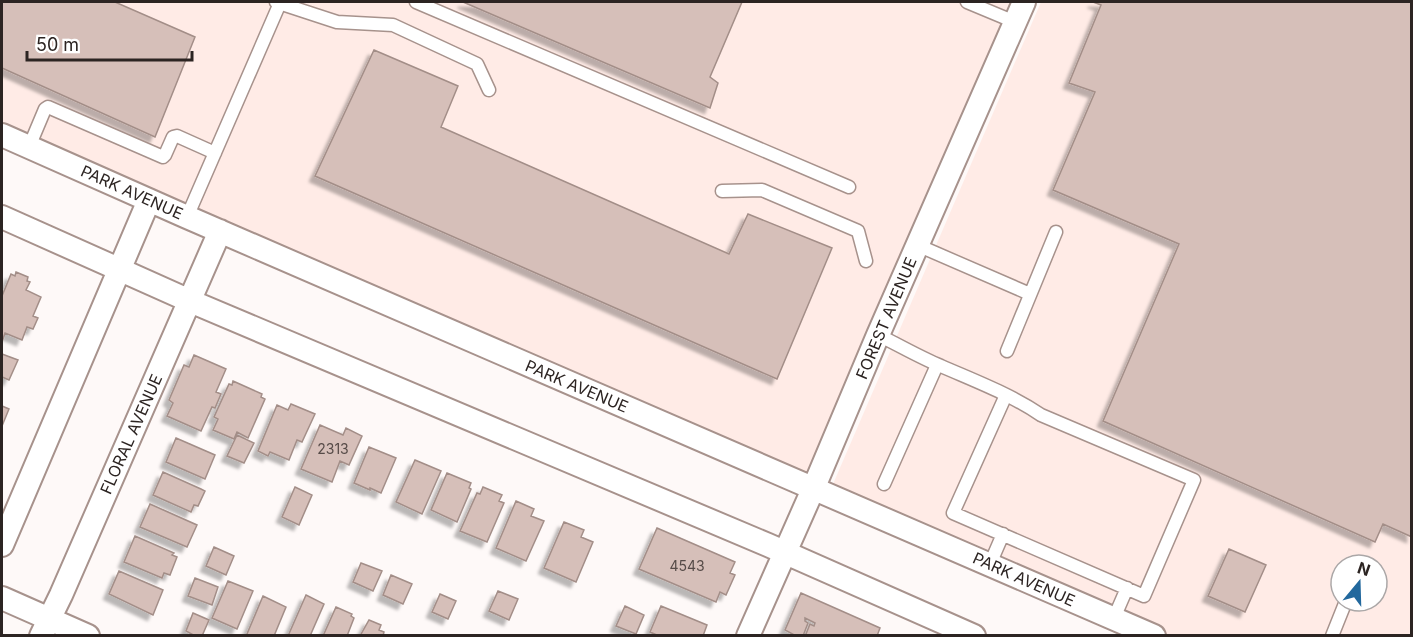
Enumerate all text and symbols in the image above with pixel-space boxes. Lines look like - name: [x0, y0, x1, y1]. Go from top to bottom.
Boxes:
- scale bar: [27, 24, 192, 62]
- text: 50 m: [36, 34, 79, 55]
- street label: PARK AVENUE: [78, 161, 186, 223]
- street label: FOREST AVENUE: [851, 254, 921, 382]
- street label: PARK AVENUE: [523, 355, 631, 417]
- street label: FLORAL AVENUE: [96, 371, 166, 497]
- house number: 2313: [317, 440, 349, 457]
- street label: PARK AVENUE: [970, 548, 1078, 610]
- north arrow: [1329, 553, 1389, 613]
- house number: 4543: [669, 557, 705, 574]
- text: N: [1355, 557, 1373, 580]

